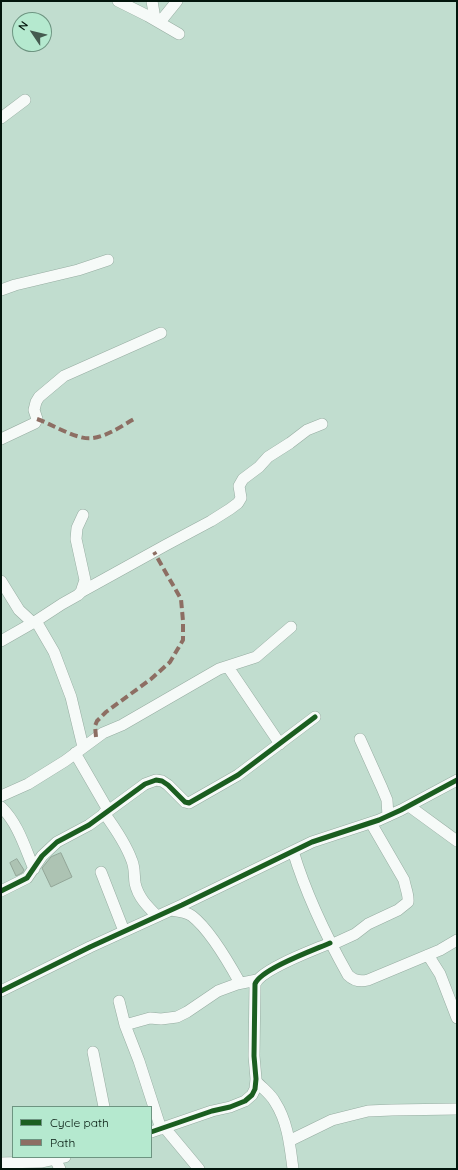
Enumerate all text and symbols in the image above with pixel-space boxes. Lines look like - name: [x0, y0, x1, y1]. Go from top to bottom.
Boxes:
- north arrow: [12, 12, 52, 52]
- text: N: [15, 18, 31, 33]
- legend: [12, 1106, 152, 1158]
- text: Cycle path: [50, 1115, 109, 1130]
- text: Path: [50, 1135, 75, 1150]

